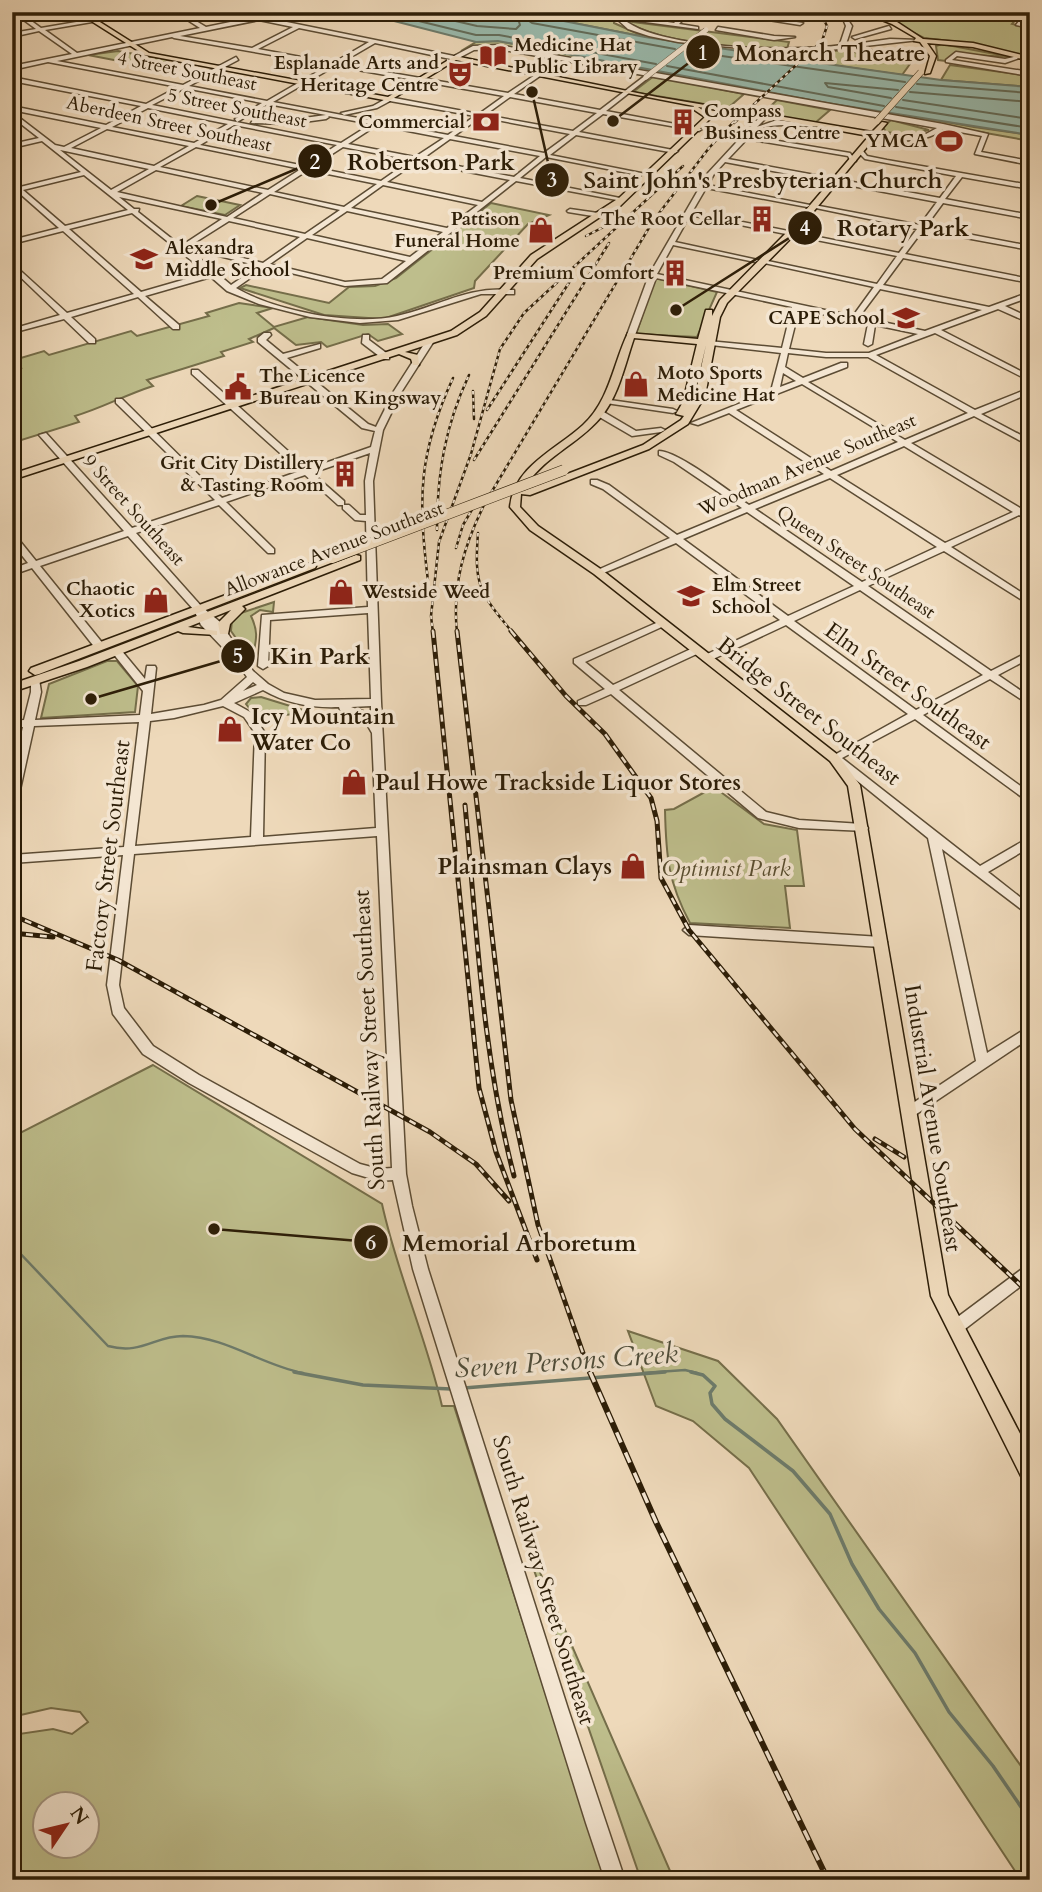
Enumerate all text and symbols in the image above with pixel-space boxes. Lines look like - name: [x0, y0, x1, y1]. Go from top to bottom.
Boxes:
- callout: Monarch Theatre: [685, 30, 939, 75]
- place label: Medicine Hat Public Library: [514, 32, 638, 80]
- text: Monarch Theatre: [735, 37, 925, 70]
- text: 1: [698, 39, 708, 68]
- library icon: Medicine Hat Public Library: [478, 41, 508, 71]
- street label: 4 Street Southeast: [115, 45, 259, 97]
- place label: Esplanade Arts and Heritage Centre: [274, 50, 439, 98]
- theatre icon: Esplanade Arts and Heritage Centre: [445, 59, 475, 89]
- street label: 5 Street Southeast: [165, 82, 309, 134]
- street label: Aberdeen Street Southeast: [64, 90, 274, 158]
- place label: Compass Business Centre: [704, 98, 841, 146]
- bank icon: Commercial: [471, 107, 501, 137]
- building icon: Compass Business Centre: [668, 107, 698, 137]
- place label: Commercial: [358, 109, 465, 135]
- sports icon: YMCA: [934, 126, 964, 156]
- place label: YMCA: [866, 128, 929, 154]
- callout: Robertson Park: [298, 139, 529, 184]
- text: Robertson Park: [347, 146, 515, 179]
- text: 2: [310, 148, 321, 177]
- callout: Saint John's Presbyterian Church: [535, 157, 957, 202]
- text: Saint John's Presbyterian Church: [583, 164, 943, 197]
- text: 3: [547, 166, 557, 195]
- building icon: The Root Cellar: [747, 204, 777, 234]
- place label: Pattison Funeral Home: [394, 206, 521, 254]
- place label: The Root Cellar: [601, 206, 741, 232]
- callout: Rotary Park: [788, 206, 983, 251]
- text: Rotary Park: [837, 212, 969, 245]
- text: 4: [800, 214, 811, 243]
- shop icon: Pattison Funeral Home: [526, 215, 556, 245]
- place label: Alexandra Middle School: [165, 235, 290, 283]
- school or university icon: Alexandra Middle School: [129, 244, 159, 274]
- building icon: Premium Comfort: [660, 258, 690, 288]
- place label: Premium Comfort: [493, 260, 654, 286]
- school or university icon: CAPE School: [891, 303, 921, 333]
- place label: CAPE School: [768, 305, 885, 331]
- place label: Moto Sports Medicine Hat: [657, 360, 775, 408]
- place label: The Licence Bureau on Kingsway: [259, 363, 442, 411]
- shop icon: Moto Sports Medicine Hat: [621, 369, 651, 399]
- public building icon: The Licence Bureau on Kingsway: [223, 372, 253, 402]
- street label: Woodman Avenue Southeast: [693, 407, 920, 523]
- street label: 9 Street Southeast: [77, 449, 191, 571]
- place label: Grit City Distillery & Tasting Room: [160, 450, 325, 498]
- building icon: Grit City Distillery & Tasting Room: [330, 459, 360, 489]
- street label: Allowance Avenue Southeast: [221, 495, 447, 603]
- street label: Queen Street Southeast: [771, 499, 941, 625]
- place label: Elm Street School: [712, 572, 801, 620]
- place label: Chaotic Xotics: [66, 576, 135, 624]
- shop icon: Westside Weed: [326, 577, 356, 607]
- place label: Westside Weed: [361, 579, 490, 605]
- school or university icon: Elm Street School: [676, 581, 706, 611]
- shop icon: Chaotic Xotics: [141, 585, 171, 615]
- street label: Elm Street Southeast: [818, 615, 998, 757]
- street label: Bridge Street Southeast: [711, 629, 907, 793]
- callout: Kin Park: [221, 633, 383, 678]
- text: Kin Park: [270, 640, 370, 673]
- text: 5: [233, 642, 243, 671]
- place label: Icy Mountain Water Co: [250, 701, 395, 758]
- shop icon: Icy Mountain Water Co: [215, 714, 245, 744]
- street label: Factory Street Southeast: [78, 738, 138, 974]
- shop icon: Paul Howe Trackside Liquor Stores: [339, 767, 369, 797]
- place label: Paul Howe Trackside Liquor Stores: [375, 767, 741, 798]
- place label: Plainsman Clays: [438, 851, 612, 882]
- shop icon: Plainsman Clays: [618, 851, 648, 881]
- park label: Optimist Park: [661, 853, 791, 884]
- street label: South Railway Street Southeast: [346, 889, 392, 1191]
- street label: Industrial Avenue Southeast: [897, 982, 969, 1254]
- callout: Memorial Arboretum: [353, 1220, 651, 1265]
- text: Memorial Arboretum: [402, 1227, 637, 1260]
- text: 6: [366, 1229, 377, 1258]
- water label: Seven Persons Creek: [453, 1334, 679, 1388]
- street label: South Railway Street Southeast: [485, 1432, 603, 1728]
- north arrow: [32, 1790, 102, 1860]
- text: N: [64, 1802, 95, 1830]

